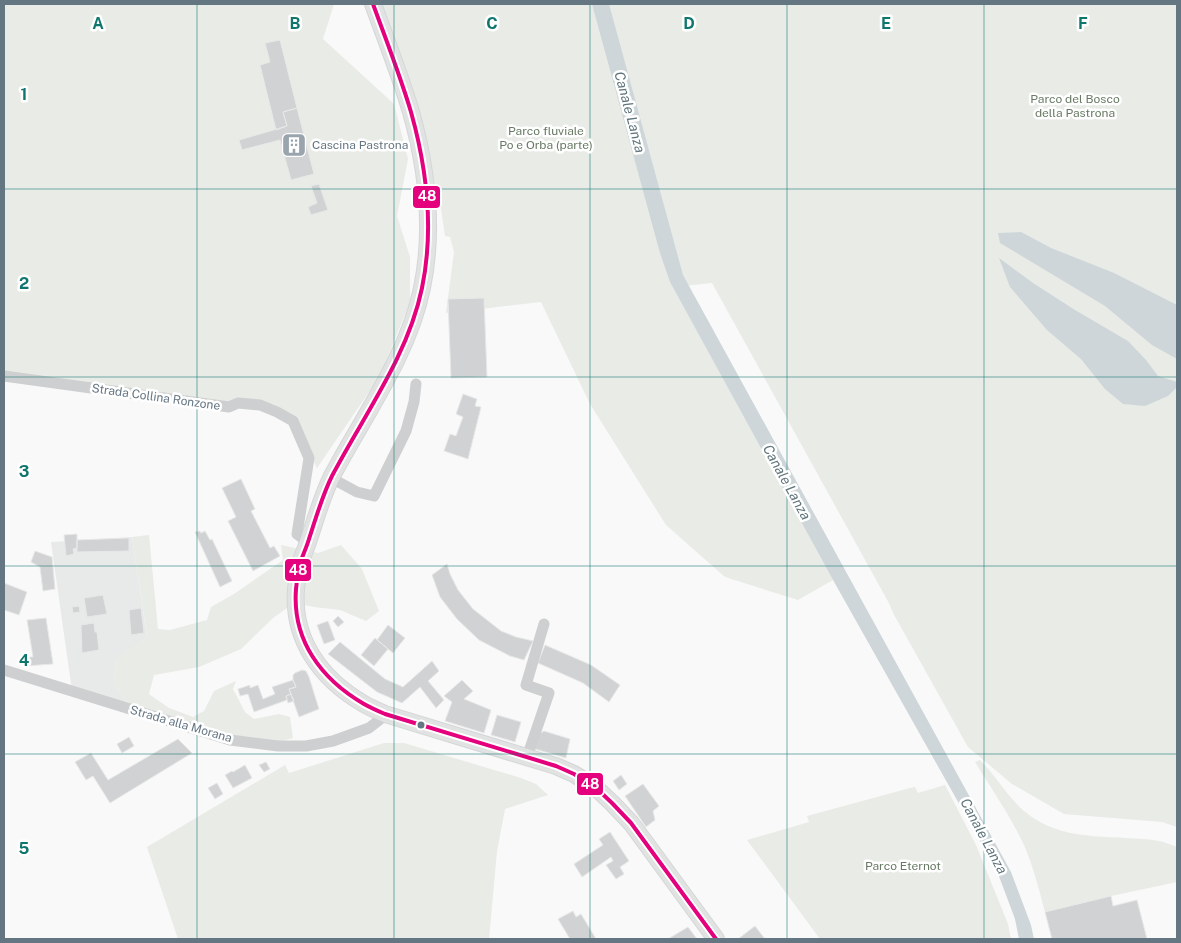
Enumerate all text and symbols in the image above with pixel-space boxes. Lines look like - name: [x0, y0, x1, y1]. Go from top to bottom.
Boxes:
- text: A: [92, 14, 104, 33]
- text: B: [290, 14, 301, 33]
- text: C: [486, 14, 498, 33]
- text: D: [683, 14, 695, 33]
- text: E: [881, 14, 891, 33]
- text: F: [1078, 14, 1088, 33]
- water label: Canale Lanza: [611, 70, 649, 154]
- text: 1: [21, 85, 27, 104]
- park label: Parco del Bosco della Pastrona: [1030, 92, 1120, 120]
- park label: Parco fluviale Po e Orba (parte): [499, 124, 593, 152]
- building icon: Cascina Pastrona: [281, 132, 307, 158]
- place label: Cascina Pastrona: [312, 138, 408, 152]
- line badge: 48: [412, 185, 441, 209]
- text: 48: [418, 188, 436, 204]
- text: 2: [19, 274, 29, 293]
- street label: Strada Collina Ronzone: [91, 381, 221, 413]
- water label: Canale Lanza: [760, 442, 814, 522]
- text: 3: [19, 462, 29, 481]
- line badge: 48: [284, 558, 312, 582]
- text: 48: [289, 562, 307, 578]
- text: 4: [19, 651, 30, 670]
- street label: Strada alla Morana: [128, 703, 234, 745]
- unlabelled marker: [416, 720, 426, 730]
- line badge: 48: [576, 772, 604, 796]
- text: 48: [581, 776, 599, 792]
- water label: Canale Lanza: [957, 795, 1011, 877]
- text: 5: [19, 839, 30, 858]
- park label: Parco Eternot: [865, 859, 941, 873]

